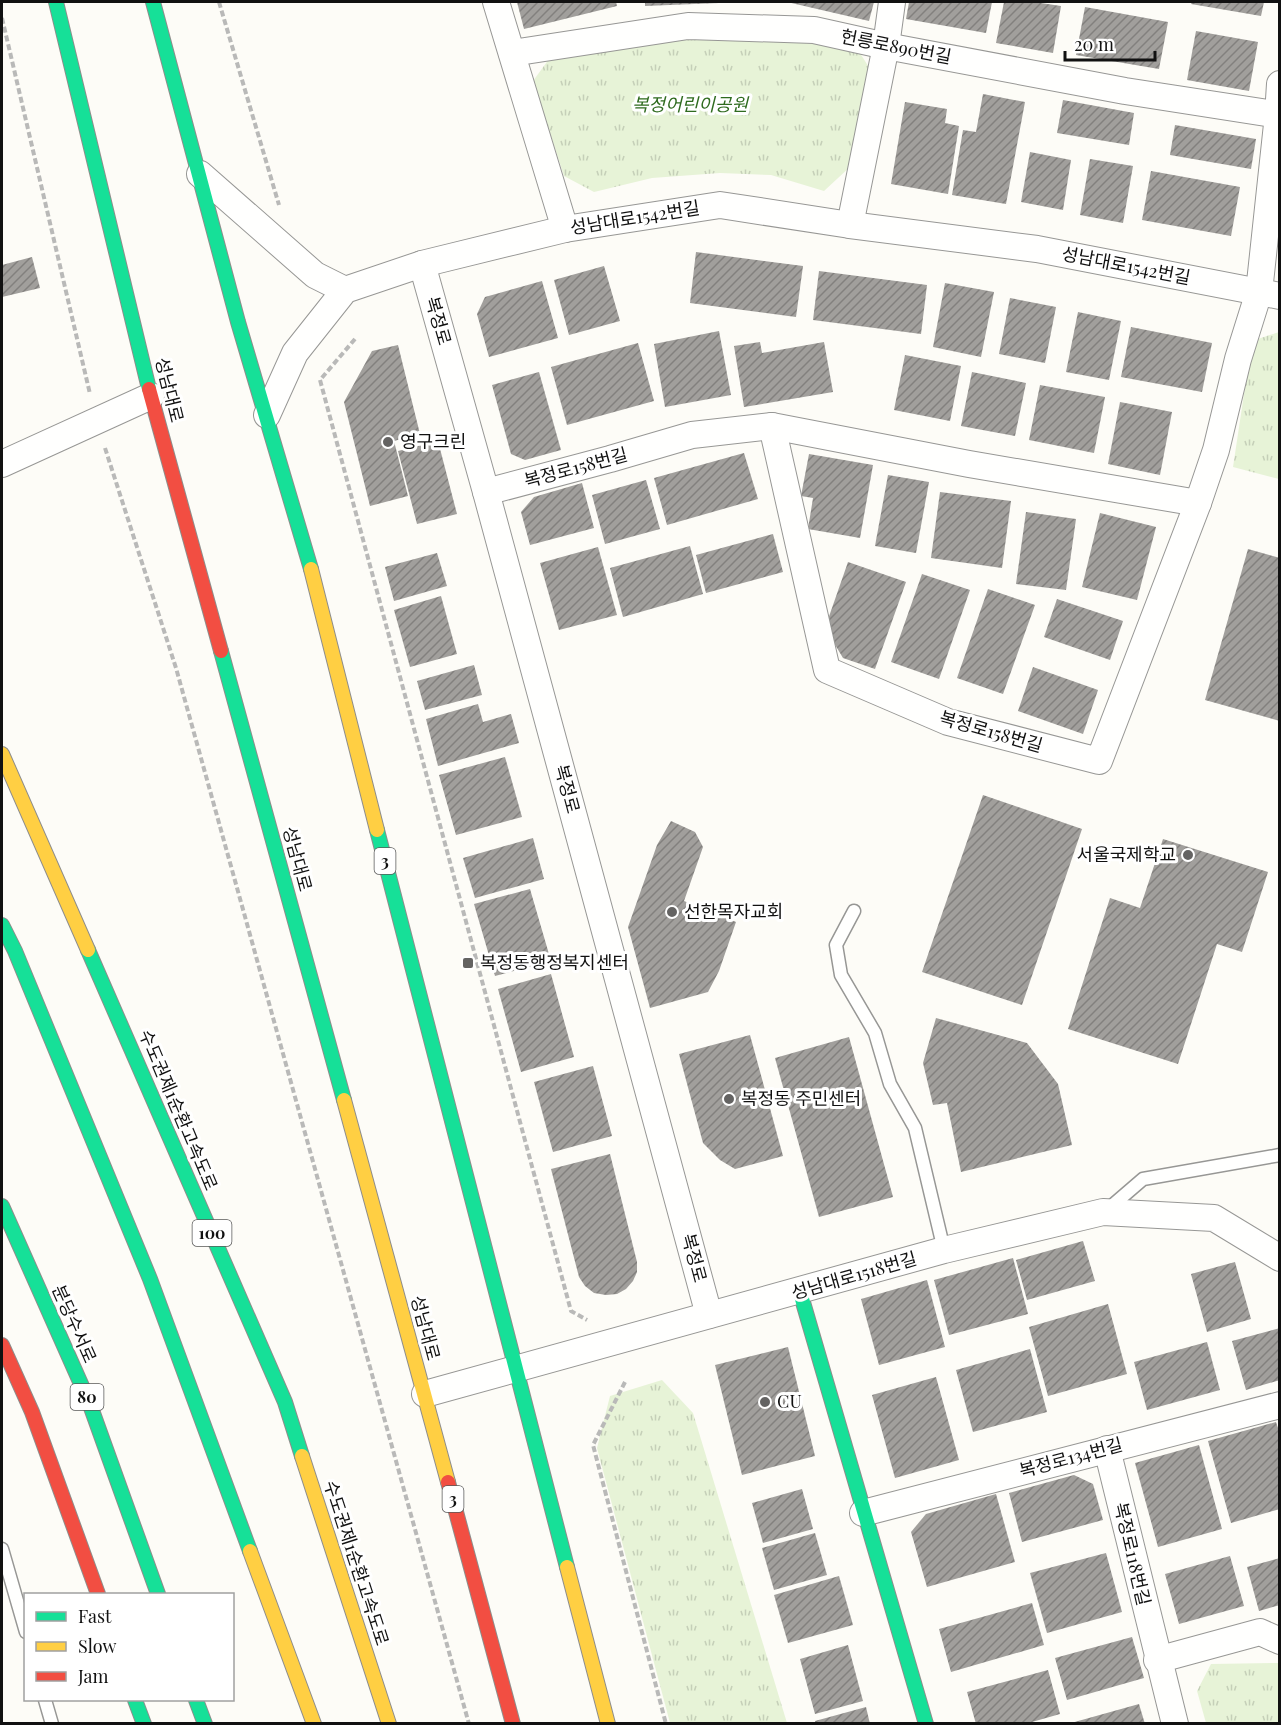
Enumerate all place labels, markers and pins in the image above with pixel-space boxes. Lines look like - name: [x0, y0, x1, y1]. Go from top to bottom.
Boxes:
- place label: 영구크린: [400, 429, 466, 453]
- marker: 영구크린: [381, 435, 395, 449]
- place label: 서울국제학교: [1077, 842, 1176, 866]
- marker: 서울국제학교: [1181, 848, 1195, 862]
- place label: 선한목자교회: [684, 899, 783, 923]
- marker: 선한목자교회: [665, 905, 679, 919]
- place label: 복정동행정복지센터: [480, 950, 629, 974]
- marker: 복정동행정복지센터: [461, 956, 475, 970]
- place label: 복정동 주민센터: [741, 1086, 861, 1110]
- marker: 복정동 주민센터: [722, 1092, 736, 1106]
- place label: CU: [777, 1389, 802, 1413]
- marker: CU: [758, 1395, 772, 1409]

